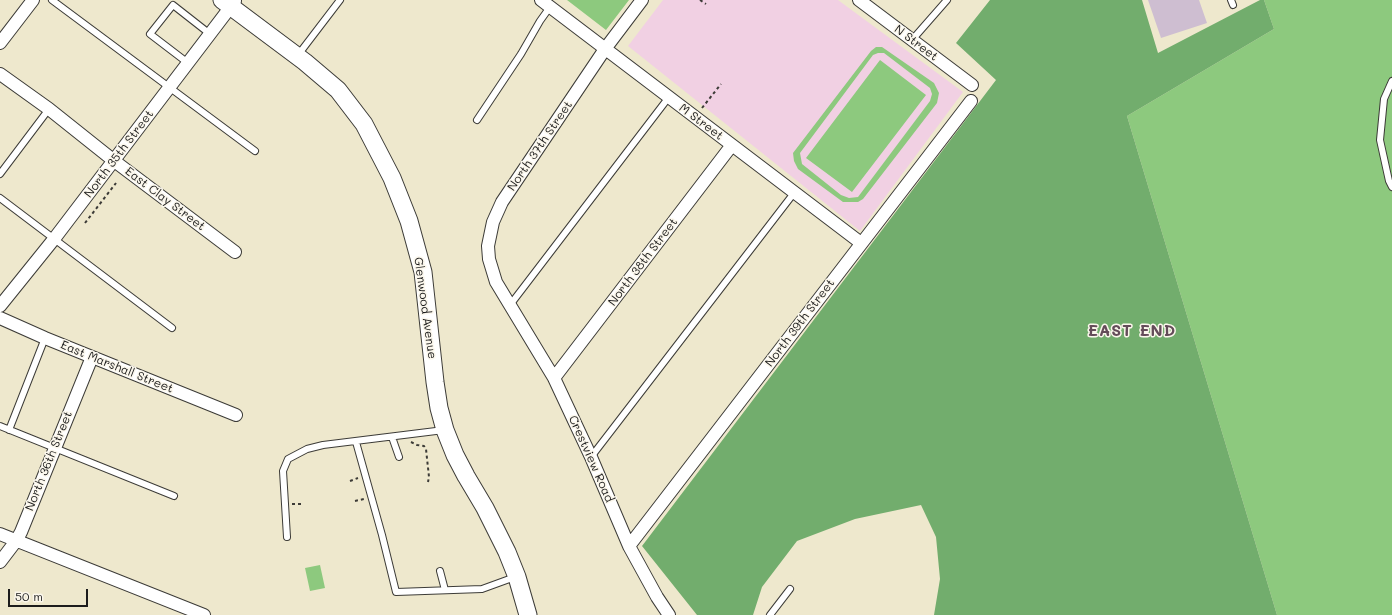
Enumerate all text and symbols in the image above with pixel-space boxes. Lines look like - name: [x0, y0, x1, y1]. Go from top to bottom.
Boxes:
- street label: N Street: [891, 22, 941, 64]
- street label: North 37th Street: [504, 98, 576, 194]
- street label: M Street: [676, 101, 726, 143]
- street label: North 35th Street: [81, 107, 157, 201]
- street label: East Clay Street: [122, 164, 208, 234]
- street label: North 38th Street: [605, 215, 681, 309]
- street label: Glenwood Avenue: [411, 256, 439, 360]
- street label: North 39th Street: [762, 276, 838, 370]
- district label: EAST END: [1088, 321, 1176, 341]
- street label: East Marshall Street: [58, 338, 176, 396]
- street label: North 36th Street: [22, 409, 76, 513]
- street label: Crestview Road: [565, 413, 617, 505]
- scale bar: [10, 581, 90, 607]
- text: 50 m: [15, 588, 43, 604]

